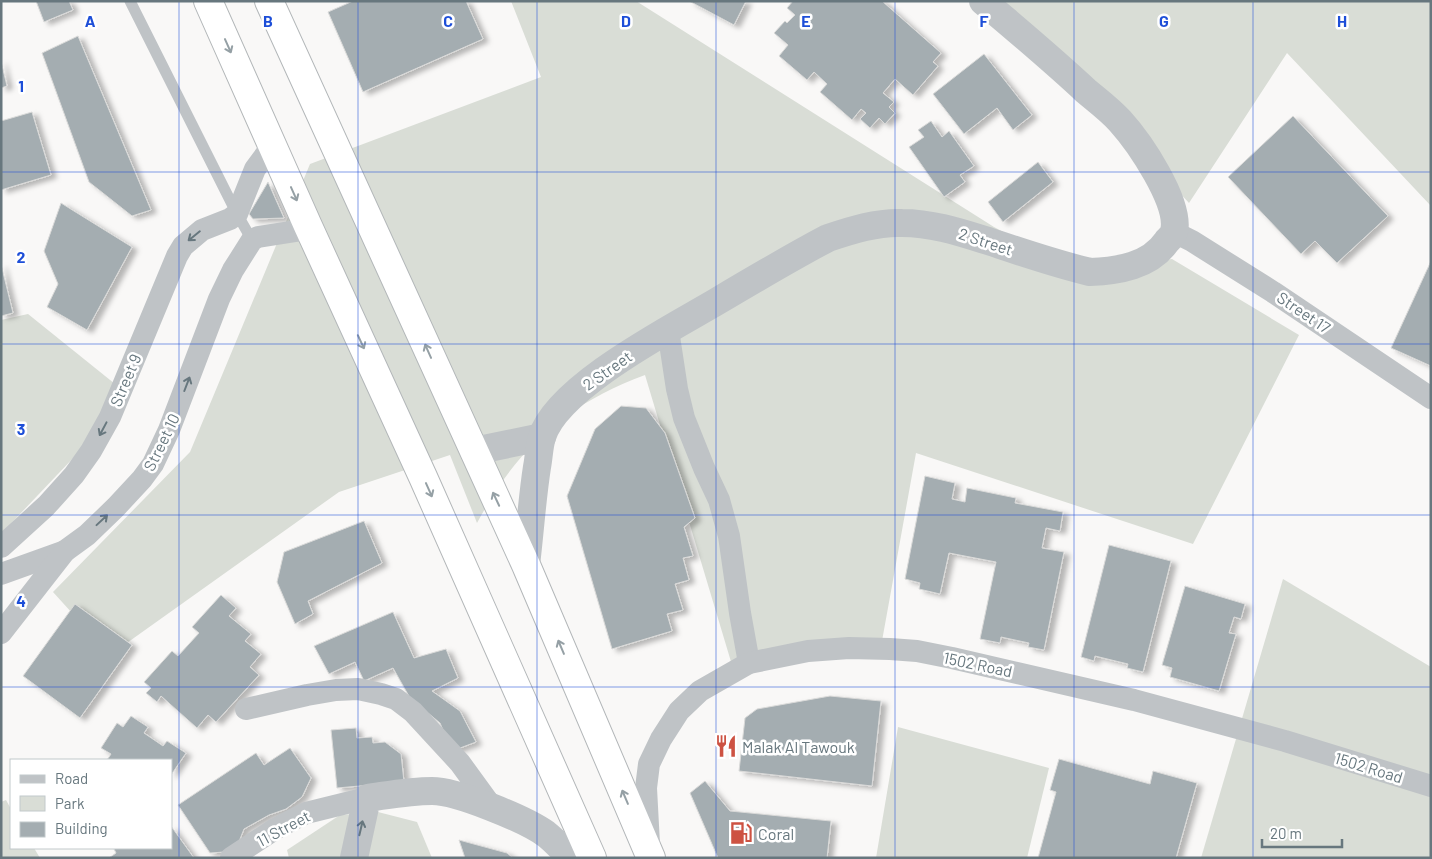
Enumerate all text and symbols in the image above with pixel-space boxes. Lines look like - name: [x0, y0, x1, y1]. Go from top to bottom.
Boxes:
- text: A: [85, 11, 96, 30]
- text: B: [263, 11, 273, 30]
- text: C: [443, 11, 453, 30]
- text: D: [621, 11, 631, 30]
- text: E: [801, 11, 811, 30]
- text: F: [980, 11, 989, 30]
- text: G: [1159, 11, 1169, 30]
- text: H: [1337, 11, 1347, 30]
- one-way arrow: [223, 38, 233, 53]
- text: 1: [18, 76, 24, 95]
- one-way arrow: [289, 186, 299, 201]
- street label: 2 Street: [957, 223, 1015, 259]
- one-way arrow: [188, 231, 201, 242]
- text: 2: [17, 247, 26, 266]
- street label: Street 17: [1274, 287, 1335, 337]
- one-way arrow: [357, 334, 367, 349]
- one-way arrow: [423, 344, 433, 359]
- street label: 2 Street: [579, 346, 635, 394]
- street label: Street 9: [105, 351, 145, 409]
- one-way arrow: [183, 377, 192, 392]
- street label: Street 10: [139, 410, 183, 474]
- text: 3: [17, 419, 25, 438]
- one-way arrow: [98, 421, 107, 436]
- one-way arrow: [425, 482, 435, 497]
- one-way arrow: [490, 492, 500, 507]
- one-way arrow: [96, 514, 109, 526]
- text: 4: [16, 591, 26, 610]
- one-way arrow: [556, 640, 566, 655]
- street label: 1502 Road: [942, 647, 1014, 681]
- restaurant icon: Malak Al Tawouk: [713, 733, 739, 759]
- place label: Malak Al Tawouk: [742, 737, 855, 756]
- street label: 1502 Road: [1333, 748, 1405, 786]
- legend: [10, 759, 172, 849]
- text: Road: [55, 769, 88, 787]
- one-way arrow: [620, 790, 630, 805]
- text: Park: [55, 794, 85, 812]
- street label: 11 Street: [253, 806, 313, 850]
- scale bar: [1262, 816, 1342, 848]
- text: Building: [55, 819, 108, 837]
- one-way arrow: [357, 820, 366, 836]
- fuel station icon: Coral: [728, 820, 754, 846]
- place label: Coral: [758, 824, 794, 843]
- text: 20 m: [1270, 824, 1302, 842]

